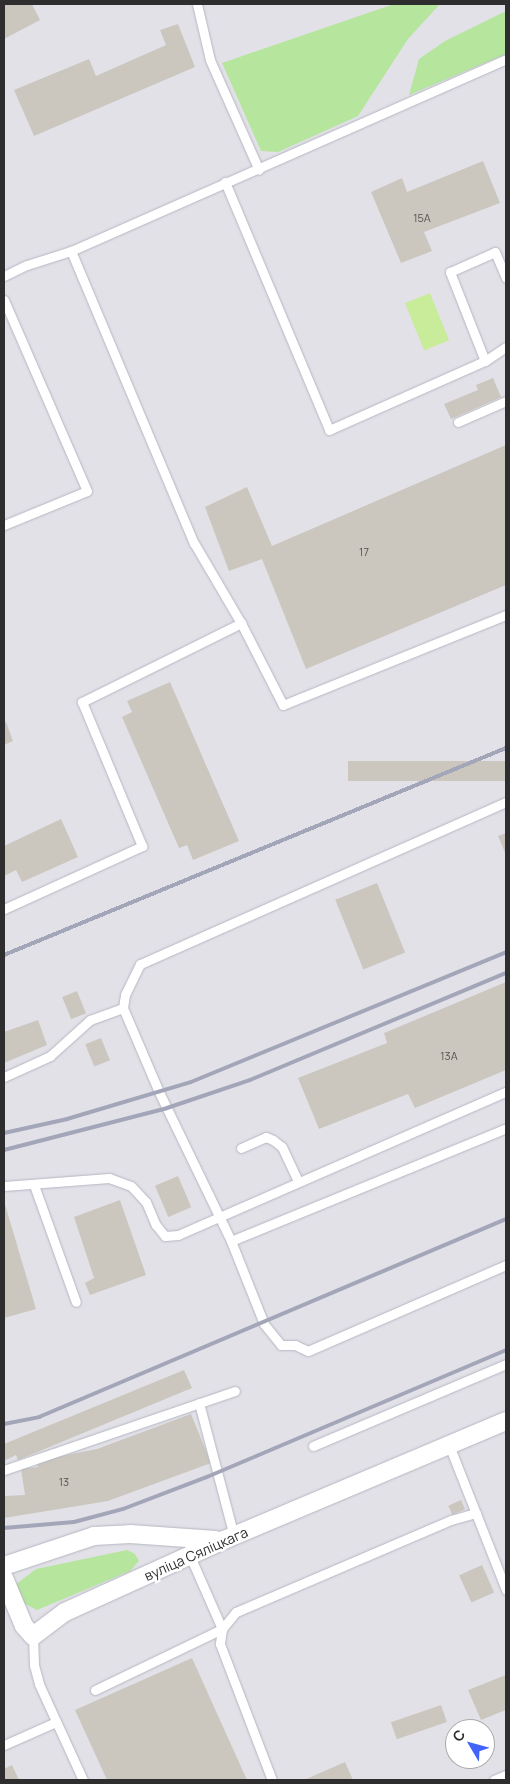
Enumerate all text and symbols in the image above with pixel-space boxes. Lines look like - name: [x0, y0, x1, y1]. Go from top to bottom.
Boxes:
- house number: 15А: [413, 211, 431, 225]
- house number: 17: [359, 545, 369, 559]
- house number: 13А: [440, 1049, 458, 1063]
- house number: 13: [59, 1475, 69, 1489]
- street label: вуліца Сяліцкага: [142, 1524, 250, 1584]
- north arrow: [445, 1719, 495, 1769]
- text: С: [448, 1725, 469, 1745]

